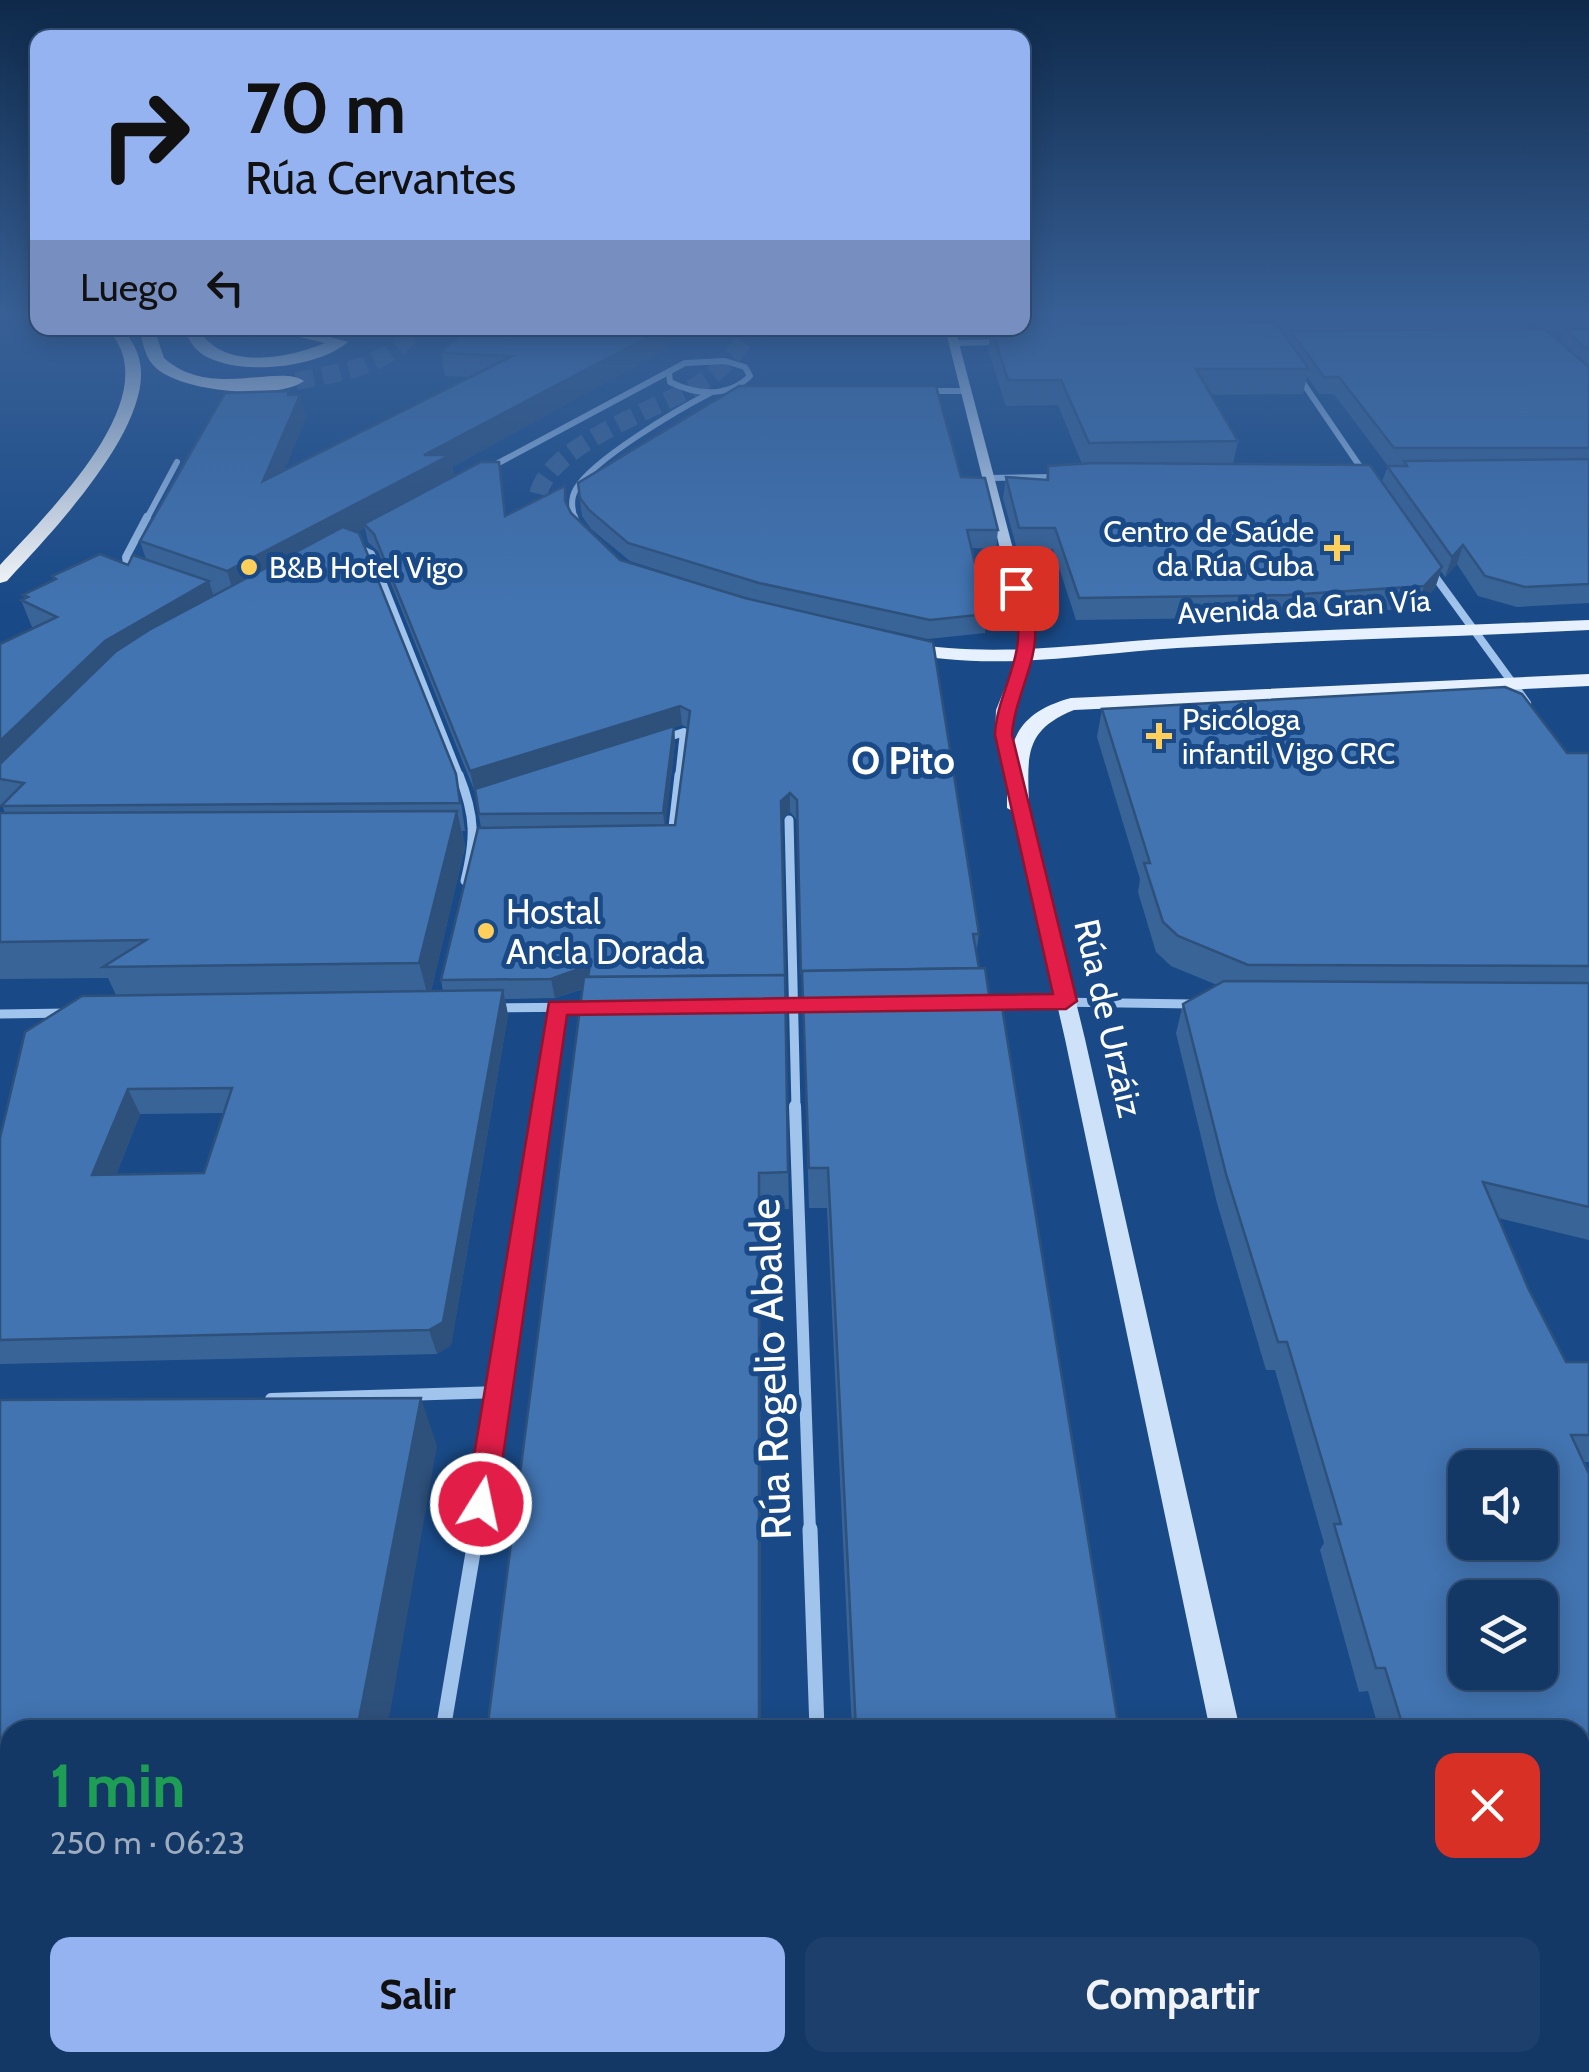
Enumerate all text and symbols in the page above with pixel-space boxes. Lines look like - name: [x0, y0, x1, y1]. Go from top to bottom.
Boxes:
- text: 70 m: [245, 65, 406, 151]
- icon: right: [80, 70, 210, 200]
- text: Rúa Cervantes: [245, 151, 516, 205]
- icon: left: [198, 260, 253, 315]
- text: Luego: [80, 264, 178, 311]
- place label: Centro de Saúde da Rúa Cuba: [1103, 513, 1315, 584]
- marker: Centro de Saúde da Rúa Cuba: [1324, 535, 1350, 561]
- pin: [974, 546, 1059, 631]
- place label: B&B Hotel Vigo: [269, 549, 464, 586]
- marker: B&B Hotel Vigo: [238, 556, 260, 578]
- icon: arrive: [989, 561, 1044, 616]
- street label: Avenida da Gran Vía: [1176, 582, 1432, 632]
- place label: Psicóloga infantil Vigo CRC: [1182, 701, 1395, 772]
- marker: Psicóloga infantil Vigo CRC: [1146, 723, 1172, 749]
- district label: O Pito: [851, 737, 955, 784]
- place label: Hostal Ancla Dorada: [506, 890, 704, 973]
- street label: Rúa de Urzáiz: [1065, 915, 1153, 1121]
- marker: Hostal Ancla Dorada: [475, 920, 497, 942]
- street label: Rúa Rogelio Abalde: [738, 1197, 802, 1541]
- map controls: [1448, 1450, 1558, 1690]
- button: sound: [1448, 1450, 1558, 1560]
- position arrow: [429, 1452, 533, 1556]
- button: layers: [1448, 1580, 1558, 1690]
- text: 1 min: [50, 1749, 185, 1822]
- button: close: [1435, 1753, 1540, 1858]
- text: 250 m · 06:23: [50, 1823, 245, 1862]
- button: Salir: [50, 1937, 785, 2052]
- button: Compartir: [805, 1937, 1540, 2052]

